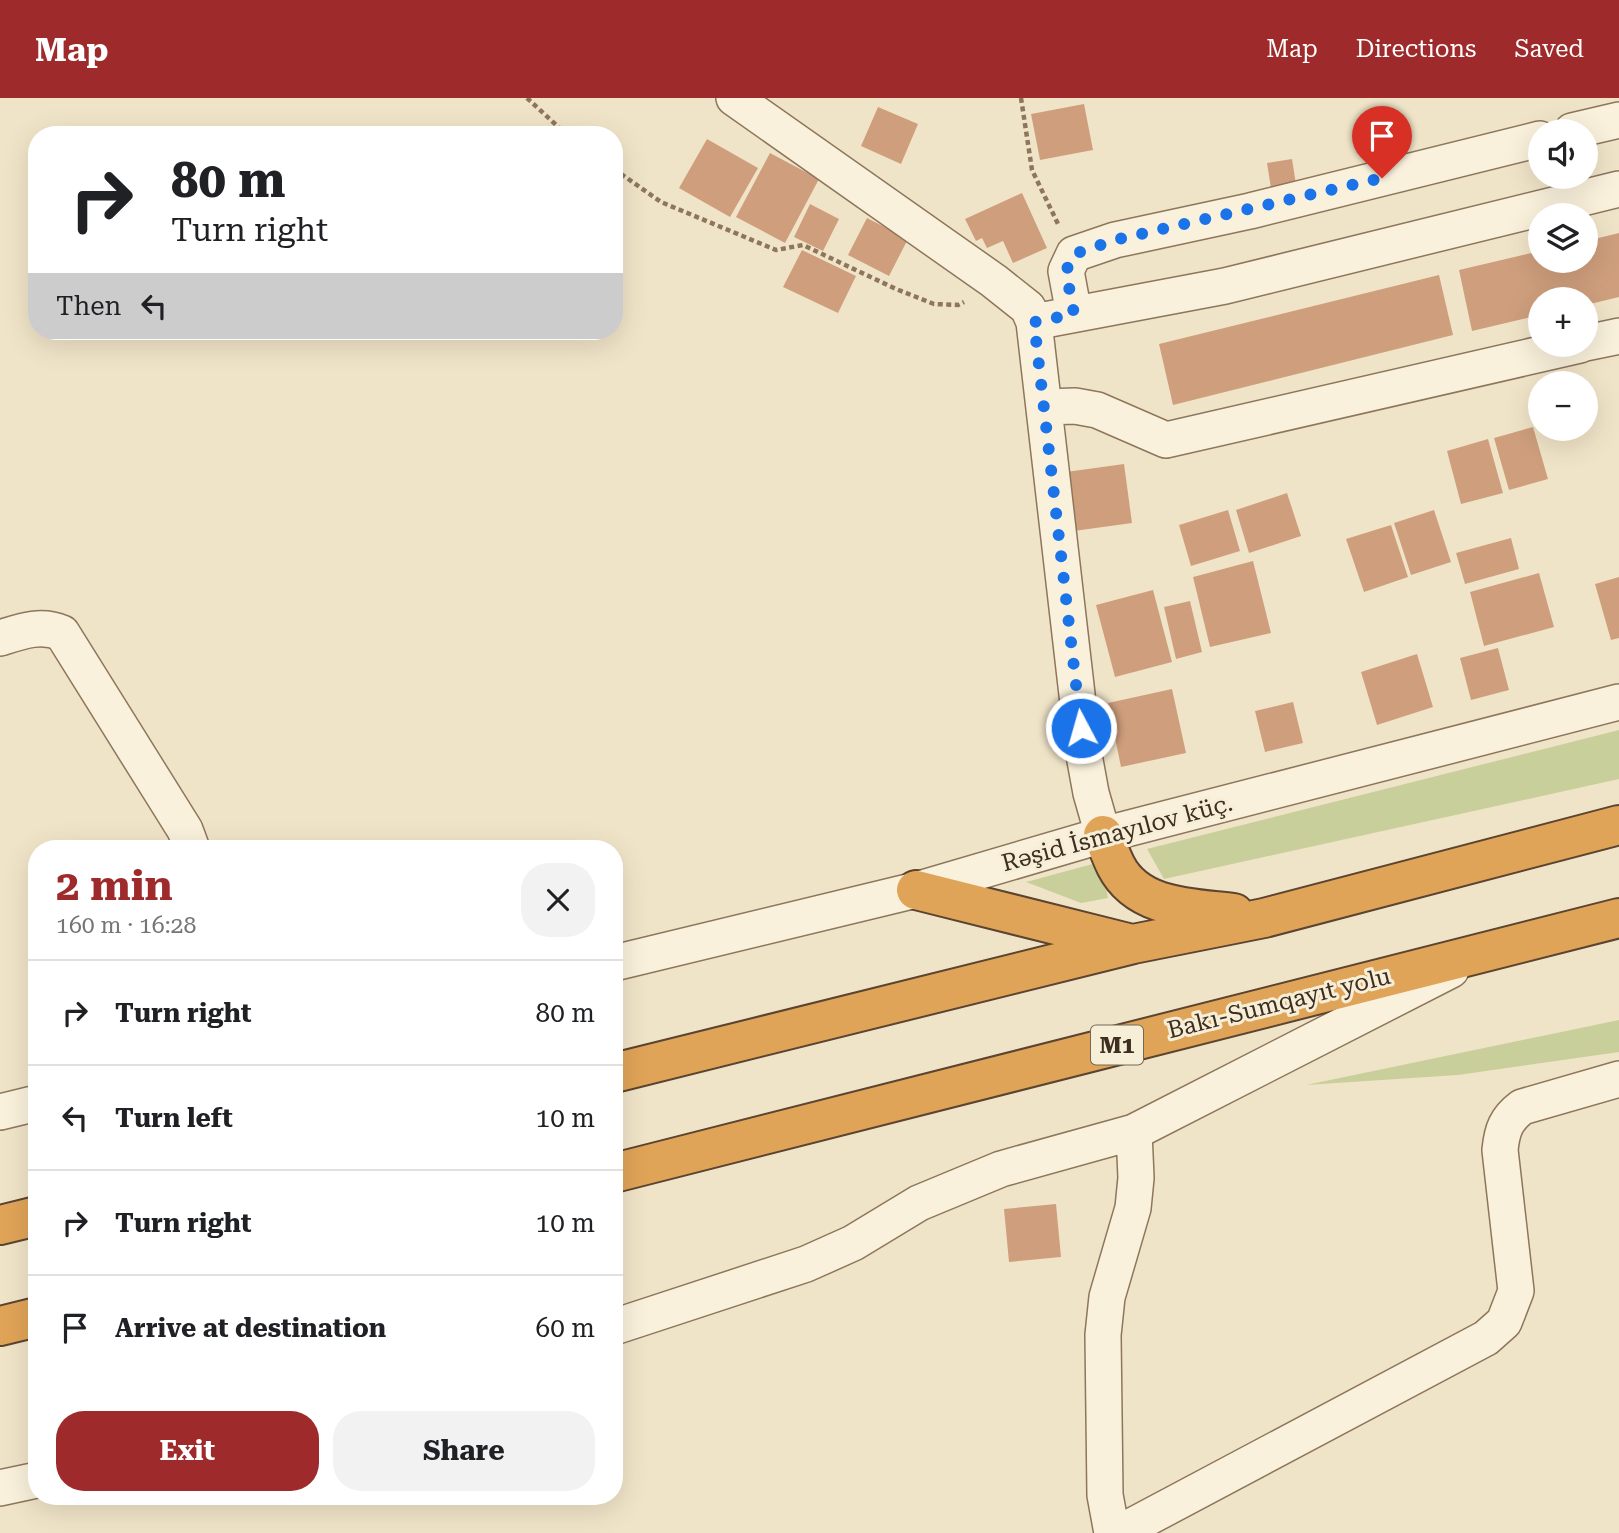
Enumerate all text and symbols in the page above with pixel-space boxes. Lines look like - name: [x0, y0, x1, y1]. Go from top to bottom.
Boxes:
- text: Map: [35, 30, 109, 69]
- text: Map: [1266, 35, 1318, 63]
- text: Directions: [1356, 35, 1476, 63]
- text: Saved: [1514, 35, 1584, 63]
- pin: [1352, 106, 1412, 178]
- icon: arrive: [1363, 117, 1401, 155]
- map controls: [1528, 119, 1598, 441]
- button: sound: [1528, 119, 1598, 189]
- text: 80 m: [171, 152, 286, 209]
- icon: right: [56, 154, 147, 245]
- button: layers: [1528, 203, 1598, 273]
- text: Turn right: [171, 211, 328, 249]
- icon: left: [135, 287, 173, 325]
- button: +: [1528, 287, 1598, 357]
- text: Then: [56, 291, 121, 321]
- button: −: [1528, 371, 1598, 441]
- position arrow: [1044, 691, 1118, 765]
- street label: Rəşid İsmayılov küç.: [998, 788, 1235, 877]
- text: 2 min: [56, 861, 173, 910]
- button: close: [521, 863, 595, 937]
- text: 160 m · 16:28: [56, 912, 196, 939]
- street label: Bakı-Sumqayıt yolu: [1164, 962, 1394, 1044]
- icon: right: [56, 994, 94, 1032]
- text: Turn right: [115, 998, 251, 1028]
- text: 80 m: [536, 998, 595, 1028]
- road number: M1: [1091, 1026, 1143, 1064]
- icon: left: [56, 1099, 94, 1137]
- text: Turn left: [115, 1103, 233, 1133]
- text: 10 m: [536, 1103, 595, 1133]
- icon: right: [56, 1204, 94, 1242]
- text: Turn right: [115, 1208, 251, 1238]
- text: 10 m: [536, 1208, 595, 1238]
- icon: arrive: [56, 1309, 94, 1347]
- text: Arrive at destination: [115, 1313, 386, 1343]
- text: 60 m: [536, 1313, 595, 1343]
- button: Exit: [56, 1411, 319, 1491]
- button: Share: [333, 1411, 595, 1491]

